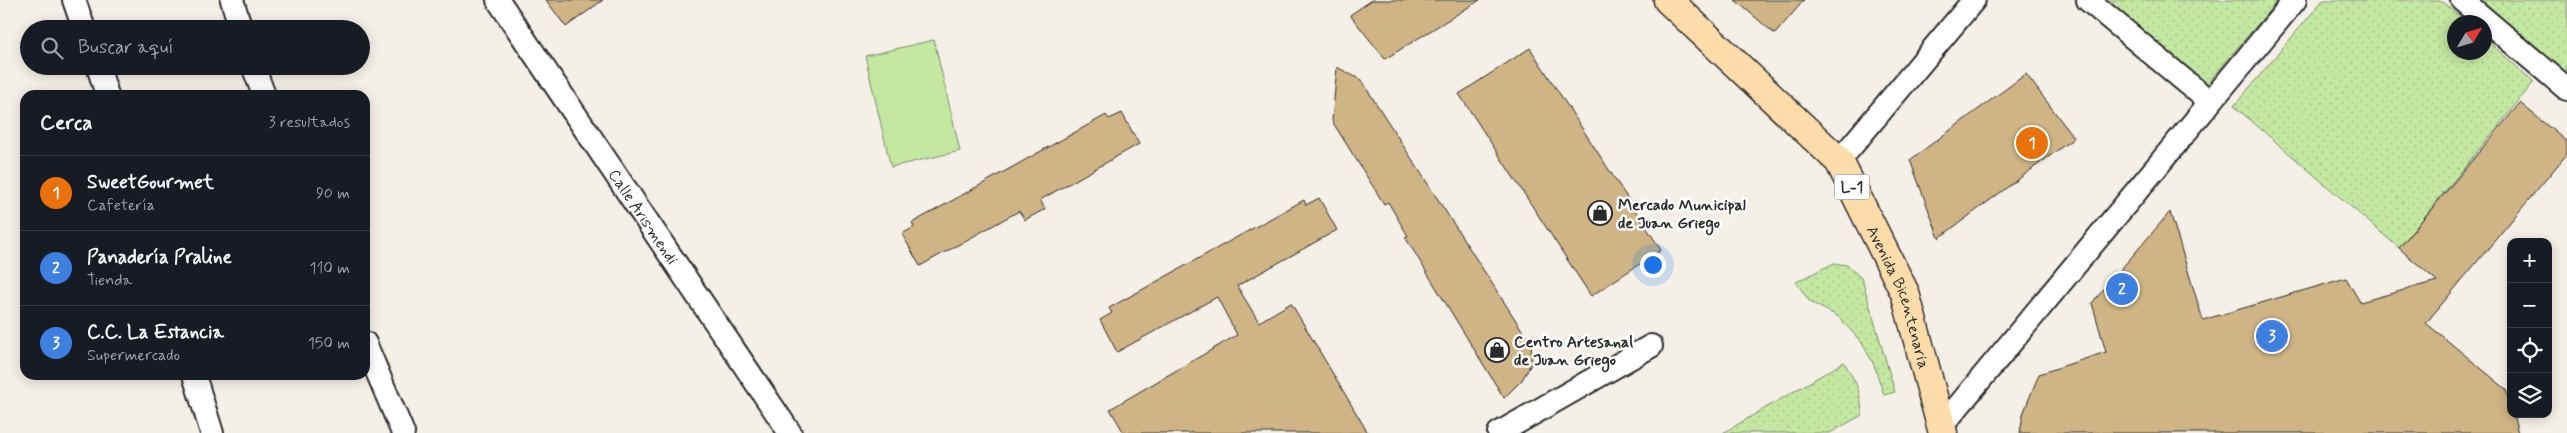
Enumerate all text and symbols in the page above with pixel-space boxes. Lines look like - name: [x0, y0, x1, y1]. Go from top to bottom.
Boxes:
- north arrow: [2447, 15, 2492, 60]
- search box: [20, 20, 370, 75]
- icon: search: [38, 34, 66, 62]
- text: Buscar aquí: [78, 35, 173, 60]
- text: Cerca: [40, 109, 93, 137]
- text: 3 resultados: [269, 112, 350, 133]
- pin: 1: [2016, 124, 2048, 162]
- street label: Calle Arismendi: [603, 166, 682, 269]
- text: SweetGourmet: [87, 170, 214, 195]
- road number: L-1: [1834, 174, 1870, 200]
- text: 1: [52, 183, 60, 204]
- text: 90 m: [316, 183, 350, 204]
- text: Cafetería: [87, 195, 155, 216]
- place label: Mercado Municipal de Juan Griego: [1618, 195, 1746, 236]
- shop icon: Mercado Municipal de Juan Griego: [1587, 200, 1613, 226]
- street label: Avenida Bicentenaria: [1861, 222, 1934, 371]
- map controls: [2507, 238, 2552, 418]
- button: +: [2507, 238, 2552, 283]
- text: Panadería Praline: [87, 245, 232, 270]
- your location: [1640, 252, 1666, 278]
- text: 2: [52, 258, 60, 279]
- text: 110 m: [309, 258, 350, 279]
- text: Tienda: [87, 270, 132, 291]
- pin: 2: [2106, 270, 2138, 308]
- button: −: [2507, 283, 2552, 328]
- pin: 3: [2256, 317, 2288, 355]
- text: C.C. La Estancia: [87, 320, 224, 345]
- button: locate: [2507, 328, 2552, 373]
- place label: Centro Artesanal de Juan Griego: [1514, 332, 1633, 373]
- text: 3: [52, 333, 60, 354]
- text: 150 m: [308, 333, 350, 354]
- shop icon: Centro Artesanal de Juan Griego: [1484, 337, 1510, 363]
- text: Supermercado: [87, 345, 180, 366]
- button: layers: [2507, 373, 2552, 418]

